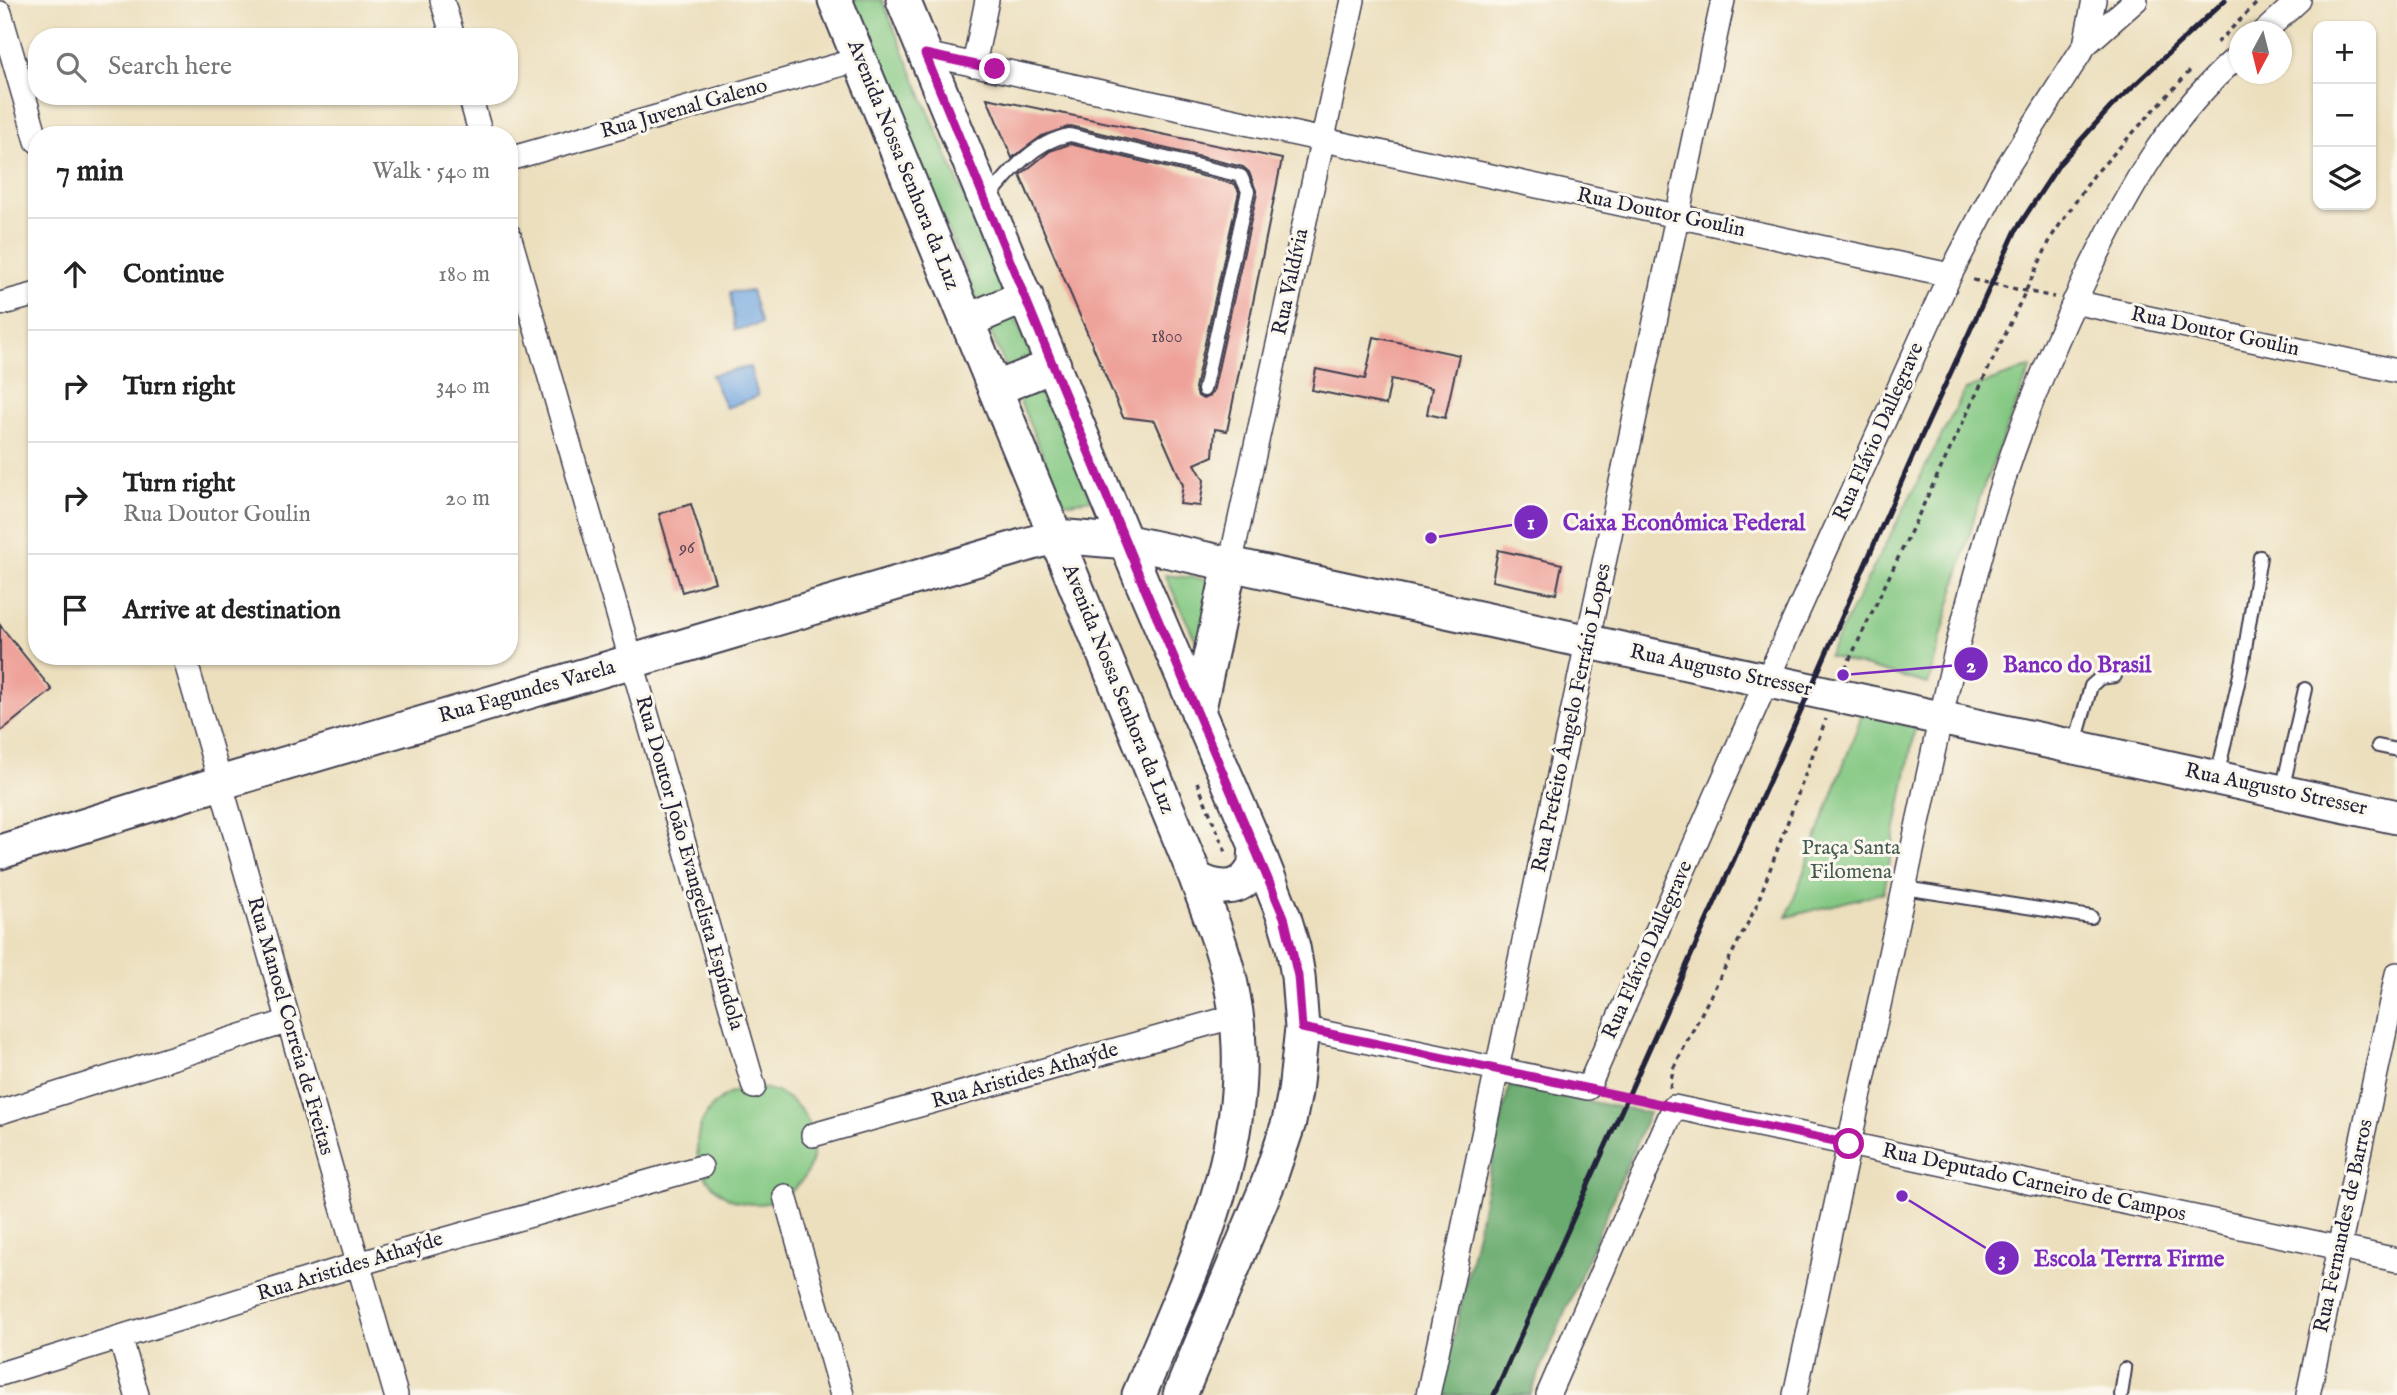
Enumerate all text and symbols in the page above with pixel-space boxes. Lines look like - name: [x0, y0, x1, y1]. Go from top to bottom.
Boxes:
- north arrow: [2229, 21, 2292, 84]
- map controls: [2313, 21, 2376, 210]
- button: +: [2313, 21, 2376, 84]
- search box: [28, 28, 518, 105]
- street label: Avenida Nossa Senhora da Luz: [840, 35, 966, 294]
- icon: search: [52, 48, 90, 86]
- text: Search here: [108, 50, 232, 83]
- route end: [979, 53, 1010, 84]
- street label: Rua Juvenal Galeno: [597, 72, 771, 146]
- button: −: [2313, 84, 2376, 147]
- button: layers: [2313, 147, 2376, 210]
- text: 7 min: [56, 153, 124, 191]
- text: Walk · 540 m: [372, 157, 490, 186]
- street label: Rua Doutor Goulin: [1574, 182, 1748, 244]
- street label: Rua Valdívia: [1267, 225, 1316, 338]
- icon: ahead: [56, 255, 94, 293]
- text: Continue: [123, 258, 224, 291]
- text: 180 m: [438, 260, 490, 289]
- street label: Rua Doutor Goulin: [2128, 301, 2302, 363]
- house number: 1800: [1151, 326, 1183, 349]
- street label: Rua Flávio Dallegrave: [1827, 338, 1931, 526]
- icon: right: [56, 367, 94, 405]
- text: Turn right: [123, 370, 236, 403]
- text: 340 m: [436, 372, 490, 401]
- text: Turn right: [123, 467, 236, 500]
- icon: right: [56, 479, 94, 517]
- text: 20 m: [445, 484, 490, 513]
- text: Rua Doutor Goulin: [123, 500, 311, 529]
- callout: Caixa Econômica Federal: [1513, 500, 1819, 544]
- text: Caixa Econômica Federal: [1563, 509, 1806, 538]
- text: 1: [1527, 510, 1535, 537]
- house number: 96: [678, 537, 695, 560]
- street label: Avenida Nossa Senhora da Luz: [1055, 559, 1181, 818]
- street label: Rua Prefeito Ângelo Ferrário Lopes: [1525, 561, 1618, 875]
- icon: arrive: [56, 591, 94, 629]
- text: Arrive at destination: [123, 594, 341, 627]
- street label: Rua Augusto Stresser: [1627, 638, 1815, 704]
- callout: Banco do Brasil: [1954, 642, 2165, 686]
- text: Banco do Brasil: [2003, 651, 2152, 680]
- text: 2: [1966, 653, 1976, 680]
- street label: Rua Fagundes Varela: [436, 654, 619, 730]
- street label: Rua Doutor João Evangelista Espíndola: [628, 693, 750, 1034]
- street label: Rua Augusto Stresser: [2182, 757, 2370, 823]
- park label: Praça Santa Filomena: [1802, 835, 1901, 886]
- street label: Rua Flávio Dallegrave: [1596, 856, 1700, 1044]
- street label: Rua Manoel Correia de Freitas: [240, 894, 340, 1158]
- street label: Rua Aristides Athaýde: [929, 1036, 1122, 1116]
- street label: Rua Fernandes de Barros: [2308, 1117, 2380, 1335]
- route start: [1833, 1128, 1864, 1159]
- street label: Rua Deputado Carneiro de Campos: [1880, 1138, 2188, 1228]
- street label: Rua Aristides Athaýde: [254, 1226, 447, 1308]
- callout: Escola Terrra Firme: [1984, 1236, 2238, 1280]
- text: Escola Terrra Firme: [2034, 1245, 2225, 1274]
- text: 3: [1998, 1246, 2006, 1273]

